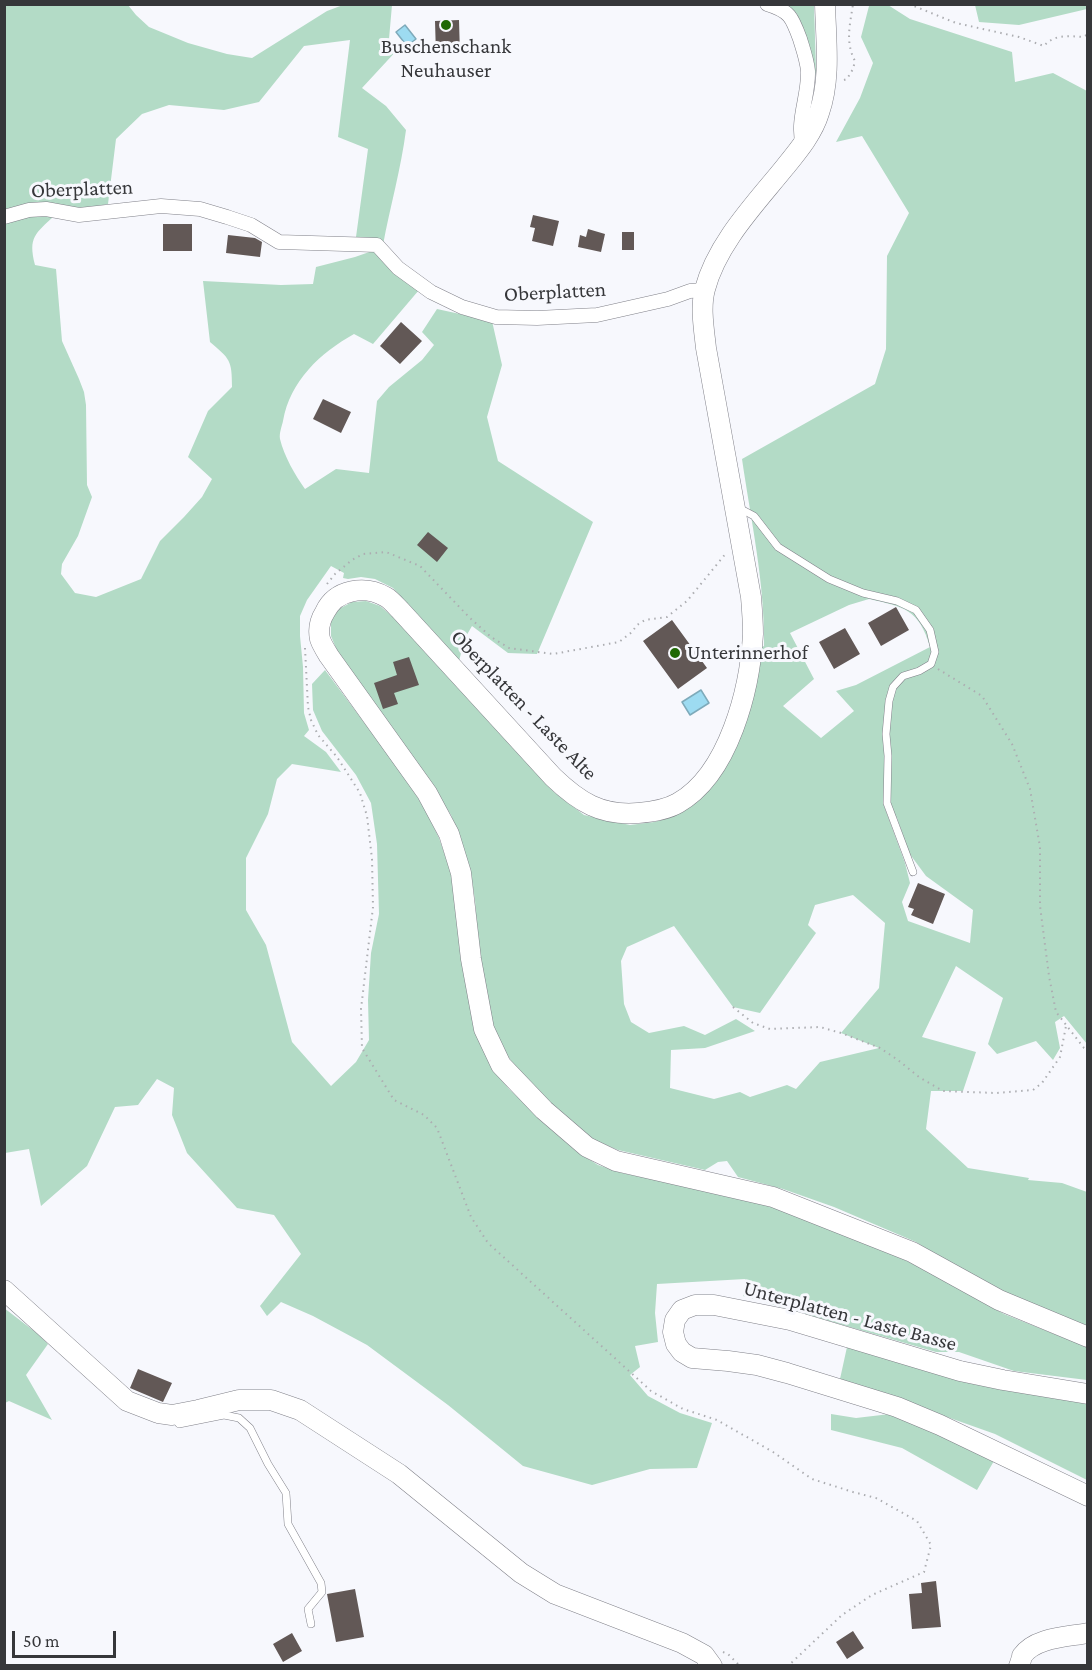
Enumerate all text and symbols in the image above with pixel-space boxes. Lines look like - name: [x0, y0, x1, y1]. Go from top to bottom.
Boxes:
- marker: Buschenschank Neuhauser: [439, 18, 453, 32]
- place label: Buschenschank Neuhauser: [381, 34, 511, 84]
- street label: Oberplatten: [31, 175, 133, 203]
- street label: Oberplatten: [503, 277, 607, 307]
- street label: Oberplatten - Laste Alte: [446, 624, 602, 786]
- place label: Unterinnerhof: [687, 640, 808, 666]
- marker: Unterinnerhof: [668, 646, 682, 660]
- street label: Unterplatten - Laste Basse: [741, 1275, 959, 1357]
- scale bar: [15, 1619, 118, 1657]
- text: 50 m: [23, 1631, 60, 1651]

